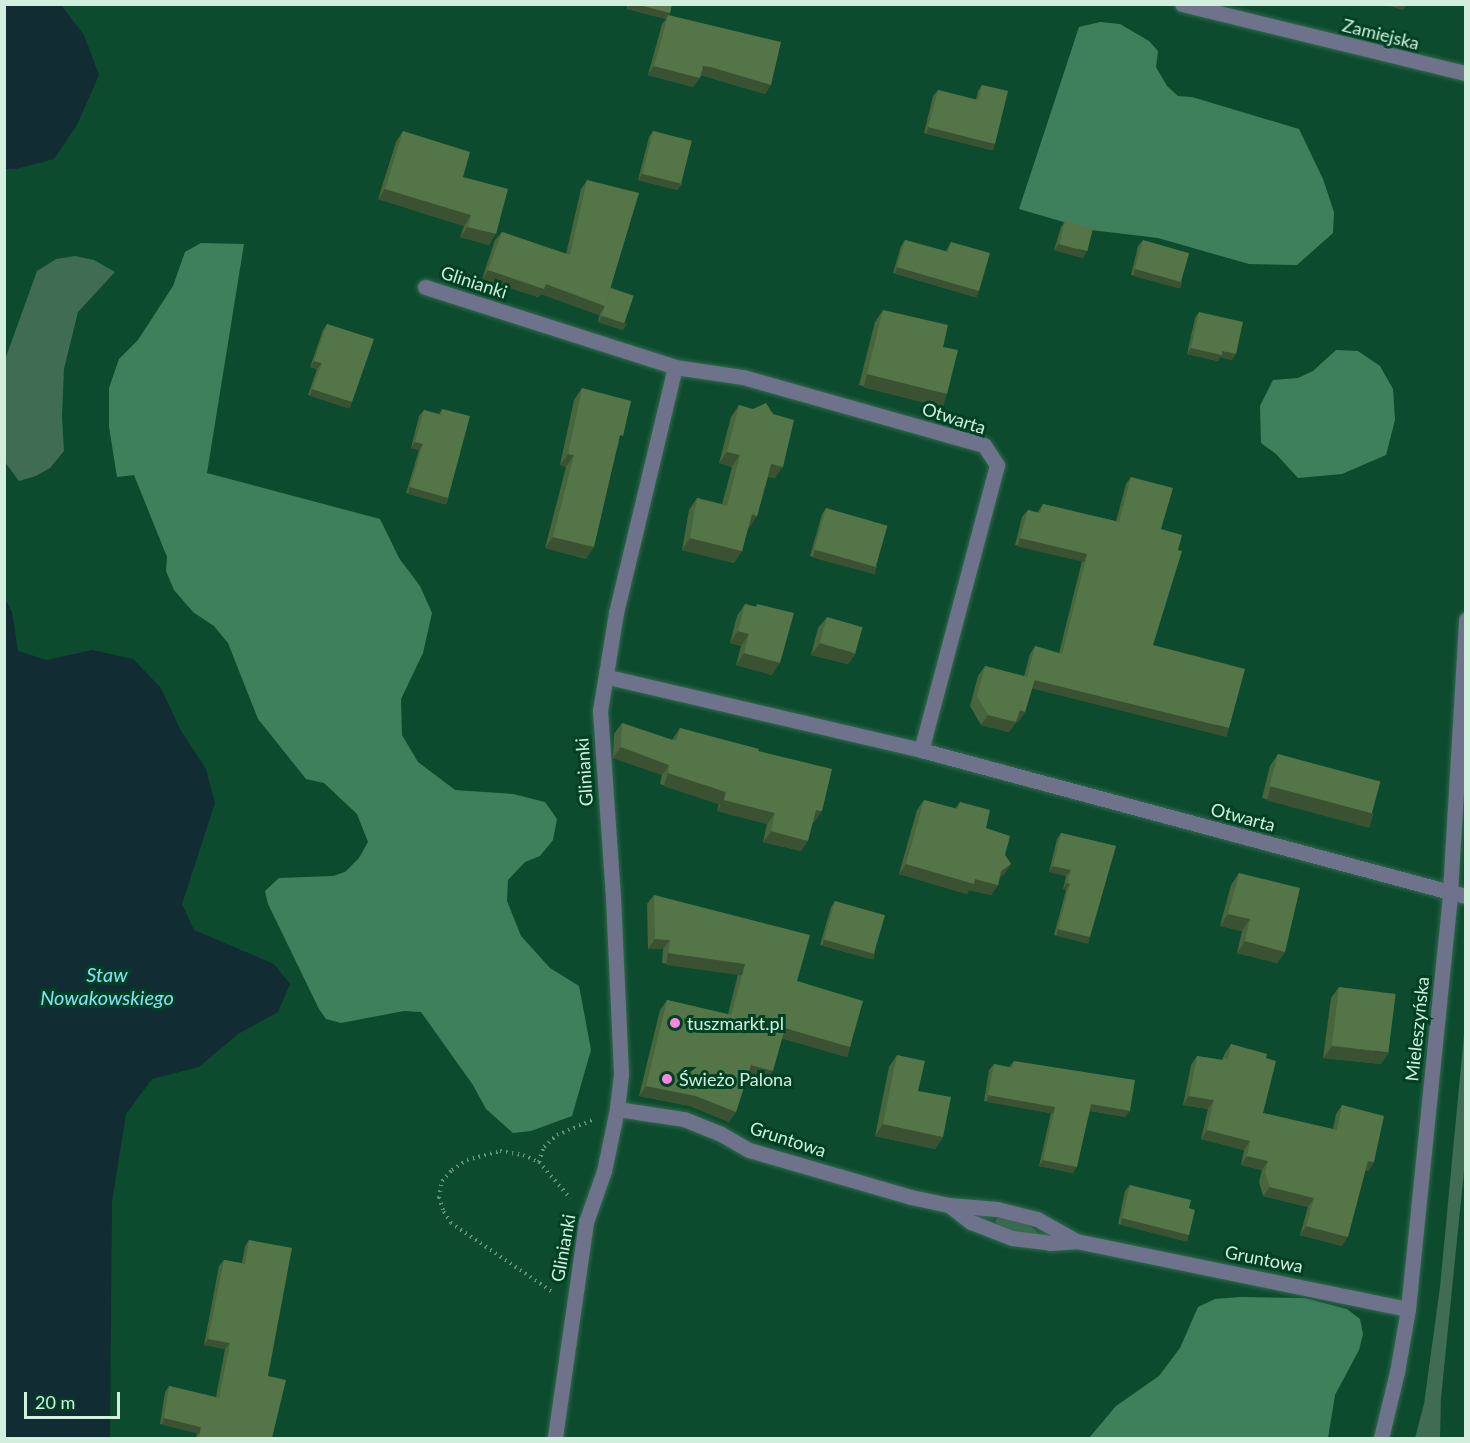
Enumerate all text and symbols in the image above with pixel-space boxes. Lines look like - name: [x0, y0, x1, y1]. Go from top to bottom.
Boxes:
- street label: Zamiejska: [1340, 14, 1422, 54]
- street label: Glinianki: [438, 261, 510, 303]
- street label: Otwarta: [919, 398, 989, 438]
- street label: Glinianki: [571, 737, 597, 807]
- street label: Otwarta: [1208, 798, 1278, 836]
- water label: Staw Nowakowskiego: [40, 962, 174, 1009]
- street label: Mieleszyńska: [1401, 976, 1433, 1082]
- place label: tuszmarkt.pl: [687, 1012, 784, 1034]
- marker: tuszmarkt.pl: [668, 1016, 682, 1030]
- place label: Świeżo Palona: [679, 1068, 792, 1090]
- marker: Świeżo Palona: [660, 1072, 674, 1086]
- street label: Gruntowa: [747, 1117, 829, 1161]
- street label: Glinianki: [546, 1212, 580, 1284]
- street label: Gruntowa: [1223, 1241, 1305, 1277]
- scale bar: [27, 1380, 123, 1418]
- text: 20 m: [35, 1391, 75, 1413]

